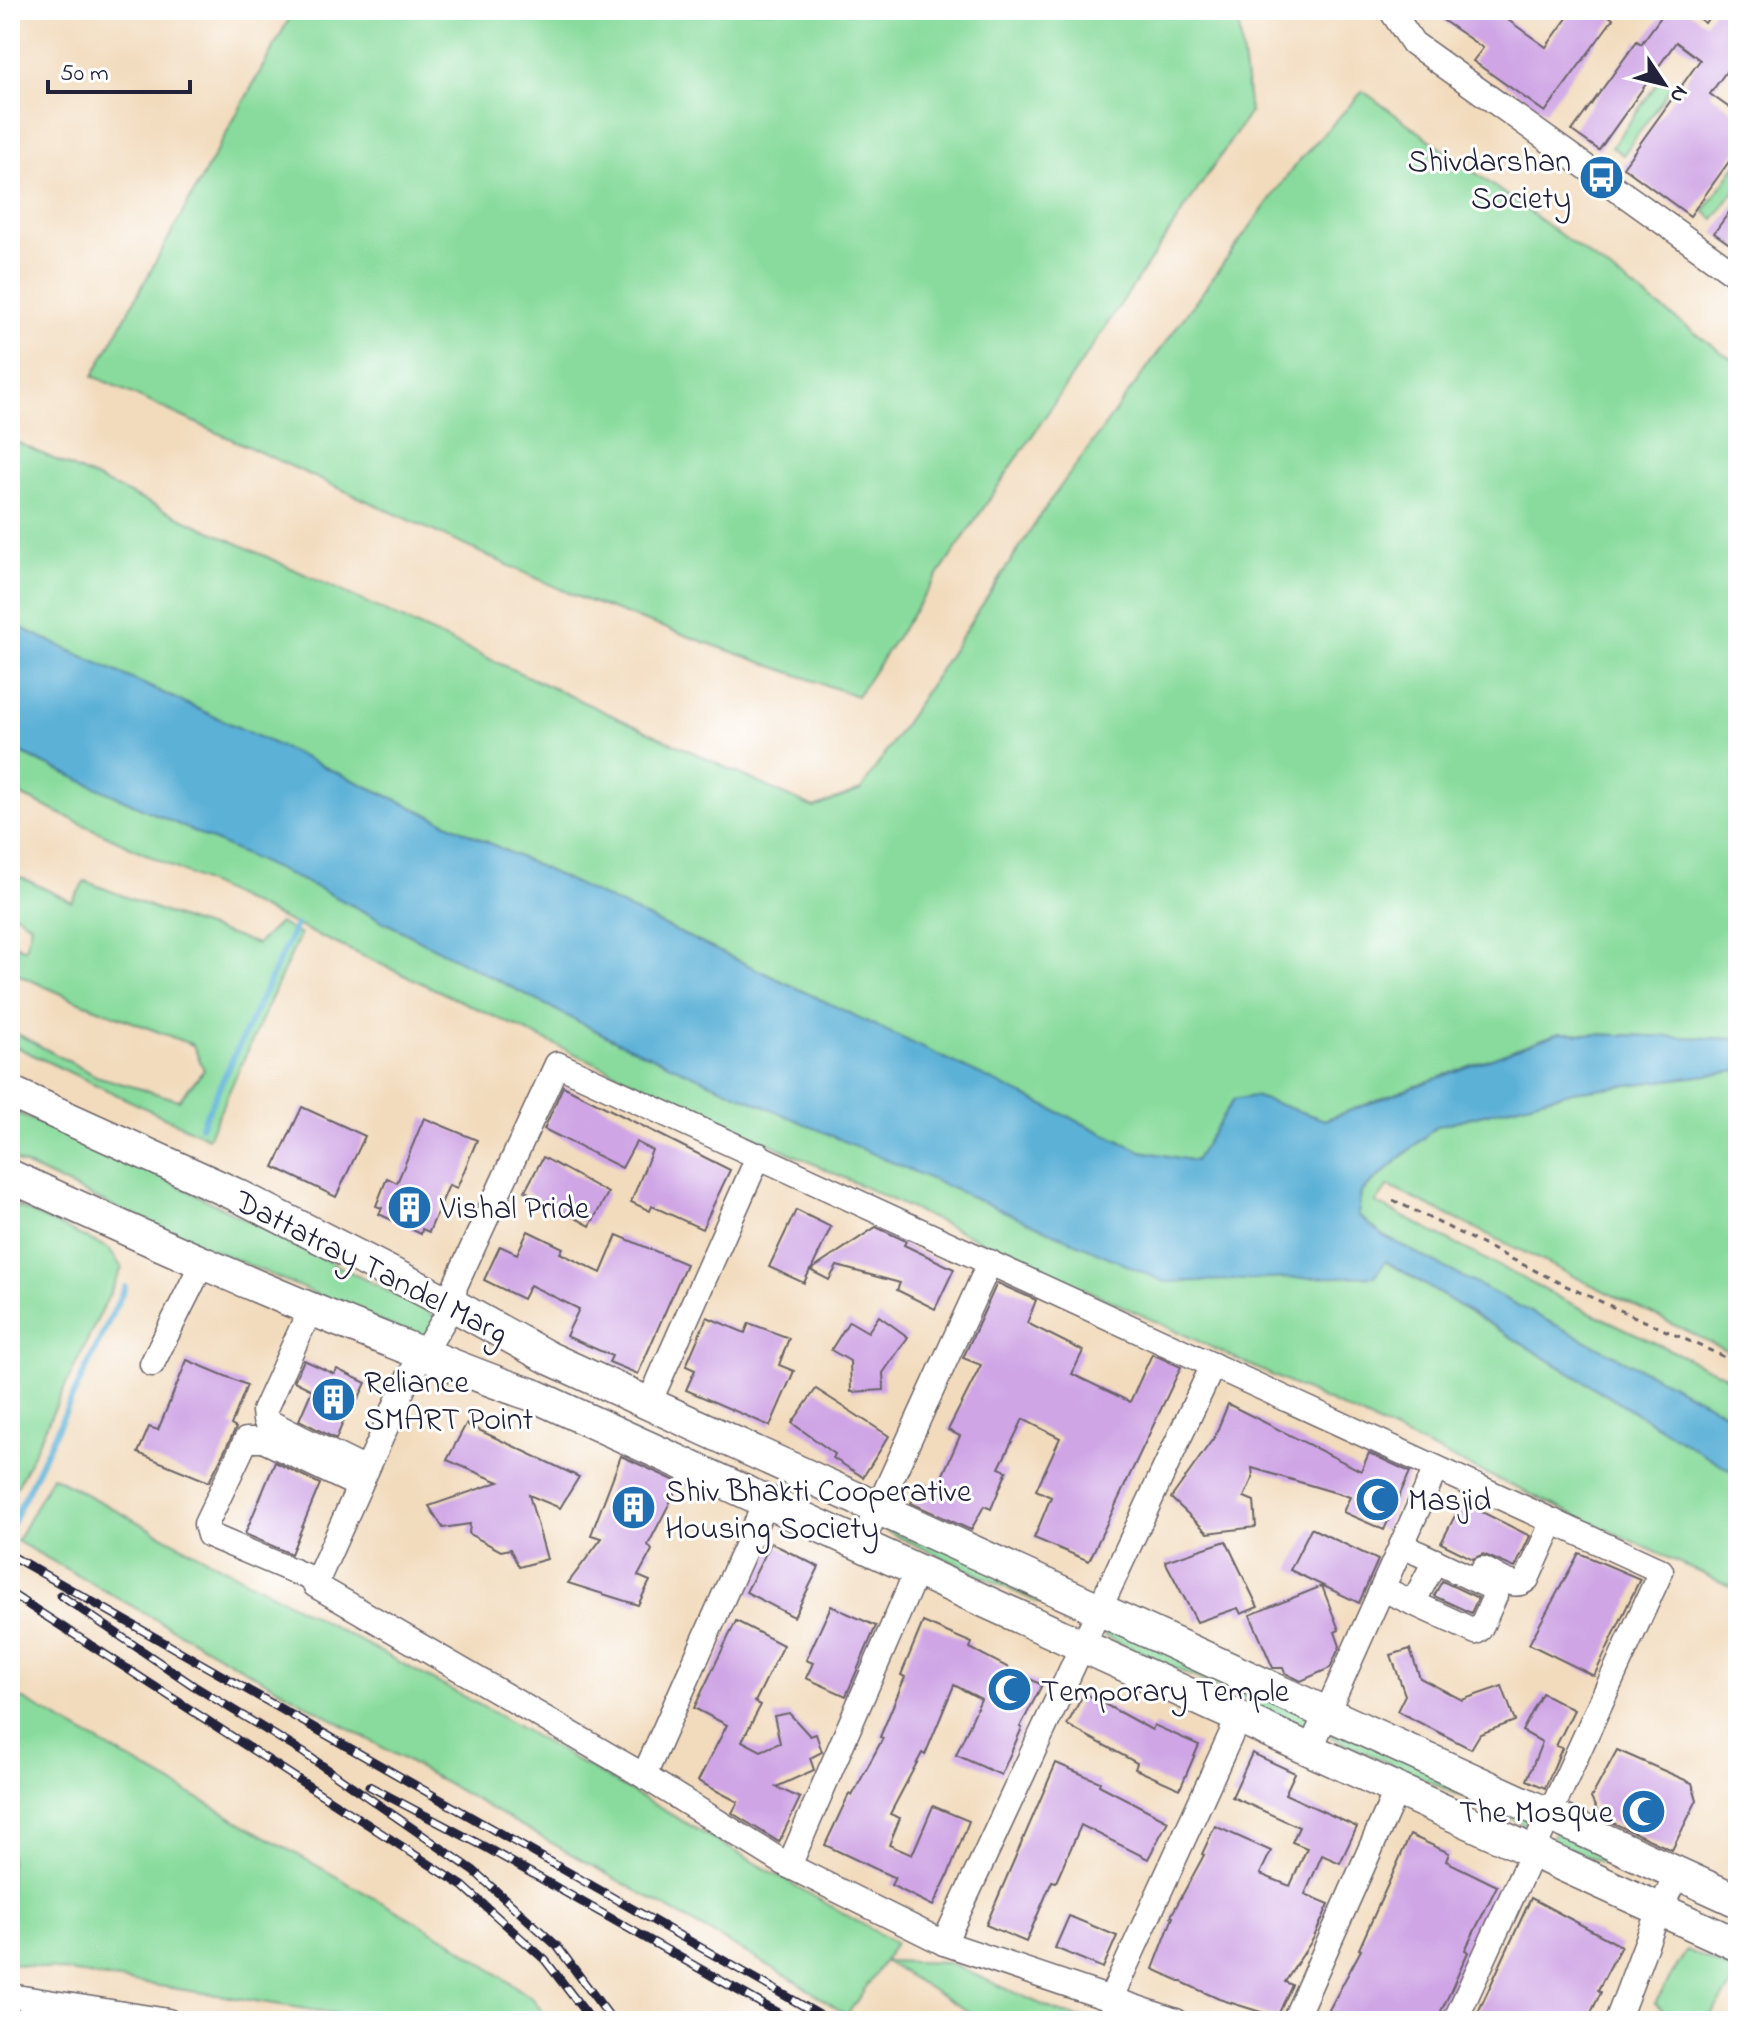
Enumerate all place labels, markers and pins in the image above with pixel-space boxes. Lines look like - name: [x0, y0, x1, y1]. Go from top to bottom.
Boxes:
- place label: Shivdarshan Society: [1407, 140, 1571, 224]
- bus stop icon: Shivdarshan Society: [1578, 154, 1626, 202]
- building icon: Vishal Pride: [385, 1183, 433, 1231]
- place label: Vishal Pride: [439, 1187, 590, 1234]
- place label: Reliance SMART Point: [364, 1361, 533, 1445]
- building icon: Reliance SMART Point: [309, 1375, 357, 1423]
- place label: Shiv Bhakti Cooperative Housing Society: [665, 1470, 972, 1554]
- mosque icon: Masjid: [1353, 1475, 1401, 1523]
- place label: Masjid: [1408, 1479, 1491, 1526]
- building icon: Shiv Bhakti Cooperative Housing Society: [610, 1484, 658, 1532]
- mosque icon: Temporary Temple: [986, 1666, 1034, 1714]
- place label: Temporary Temple: [1041, 1670, 1290, 1717]
- mosque icon: The Mosque: [1620, 1787, 1668, 1835]
- place label: The Mosque: [1459, 1791, 1614, 1838]

